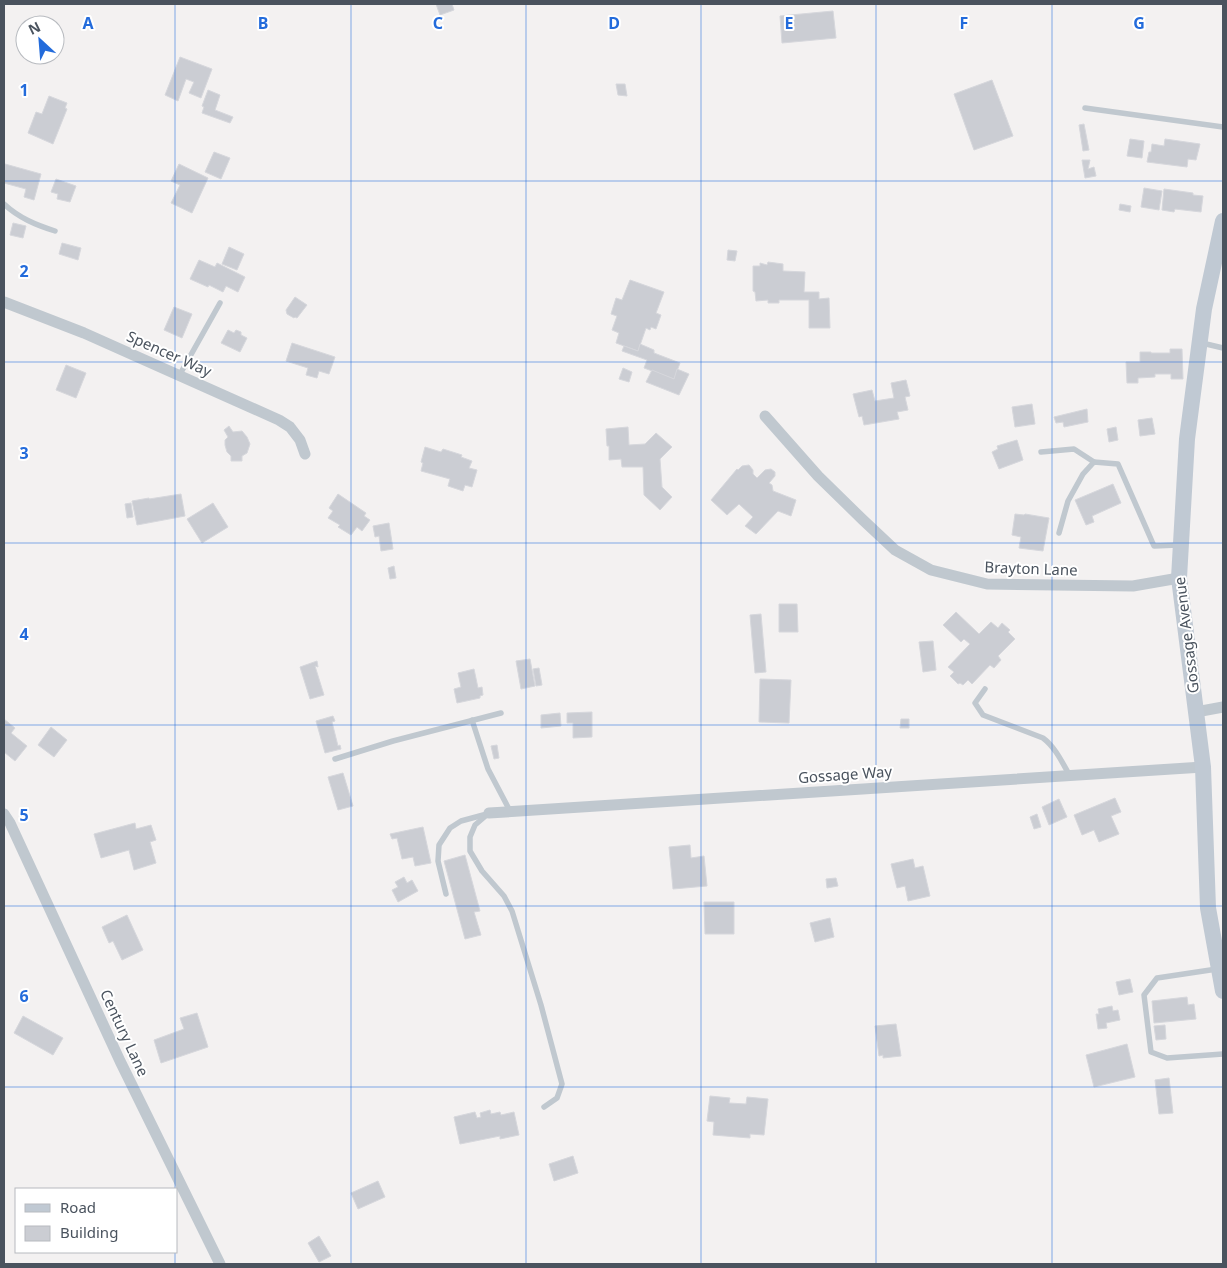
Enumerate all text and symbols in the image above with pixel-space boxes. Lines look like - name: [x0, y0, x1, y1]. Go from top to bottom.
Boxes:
- text: A: [82, 12, 94, 34]
- text: B: [258, 12, 268, 34]
- text: C: [433, 12, 443, 34]
- text: D: [608, 12, 620, 34]
- text: E: [785, 12, 794, 34]
- text: F: [960, 12, 968, 34]
- text: G: [1133, 12, 1145, 34]
- north arrow: [15, 15, 65, 65]
- text: N: [25, 17, 43, 39]
- text: 1: [19, 79, 29, 101]
- text: 2: [19, 260, 29, 282]
- street label: Spencer Way: [124, 326, 215, 381]
- text: 3: [19, 442, 29, 464]
- street label: Brayton Lane: [984, 556, 1078, 580]
- street label: Gossage Avenue: [1169, 576, 1203, 694]
- text: 4: [19, 623, 29, 645]
- street label: Gossage Way: [797, 761, 893, 787]
- text: 5: [19, 804, 29, 826]
- text: 6: [19, 985, 29, 1007]
- street label: Century Lane: [96, 986, 154, 1079]
- legend: [15, 1188, 178, 1253]
- text: Road: [60, 1197, 96, 1217]
- text: Building: [60, 1222, 118, 1242]

